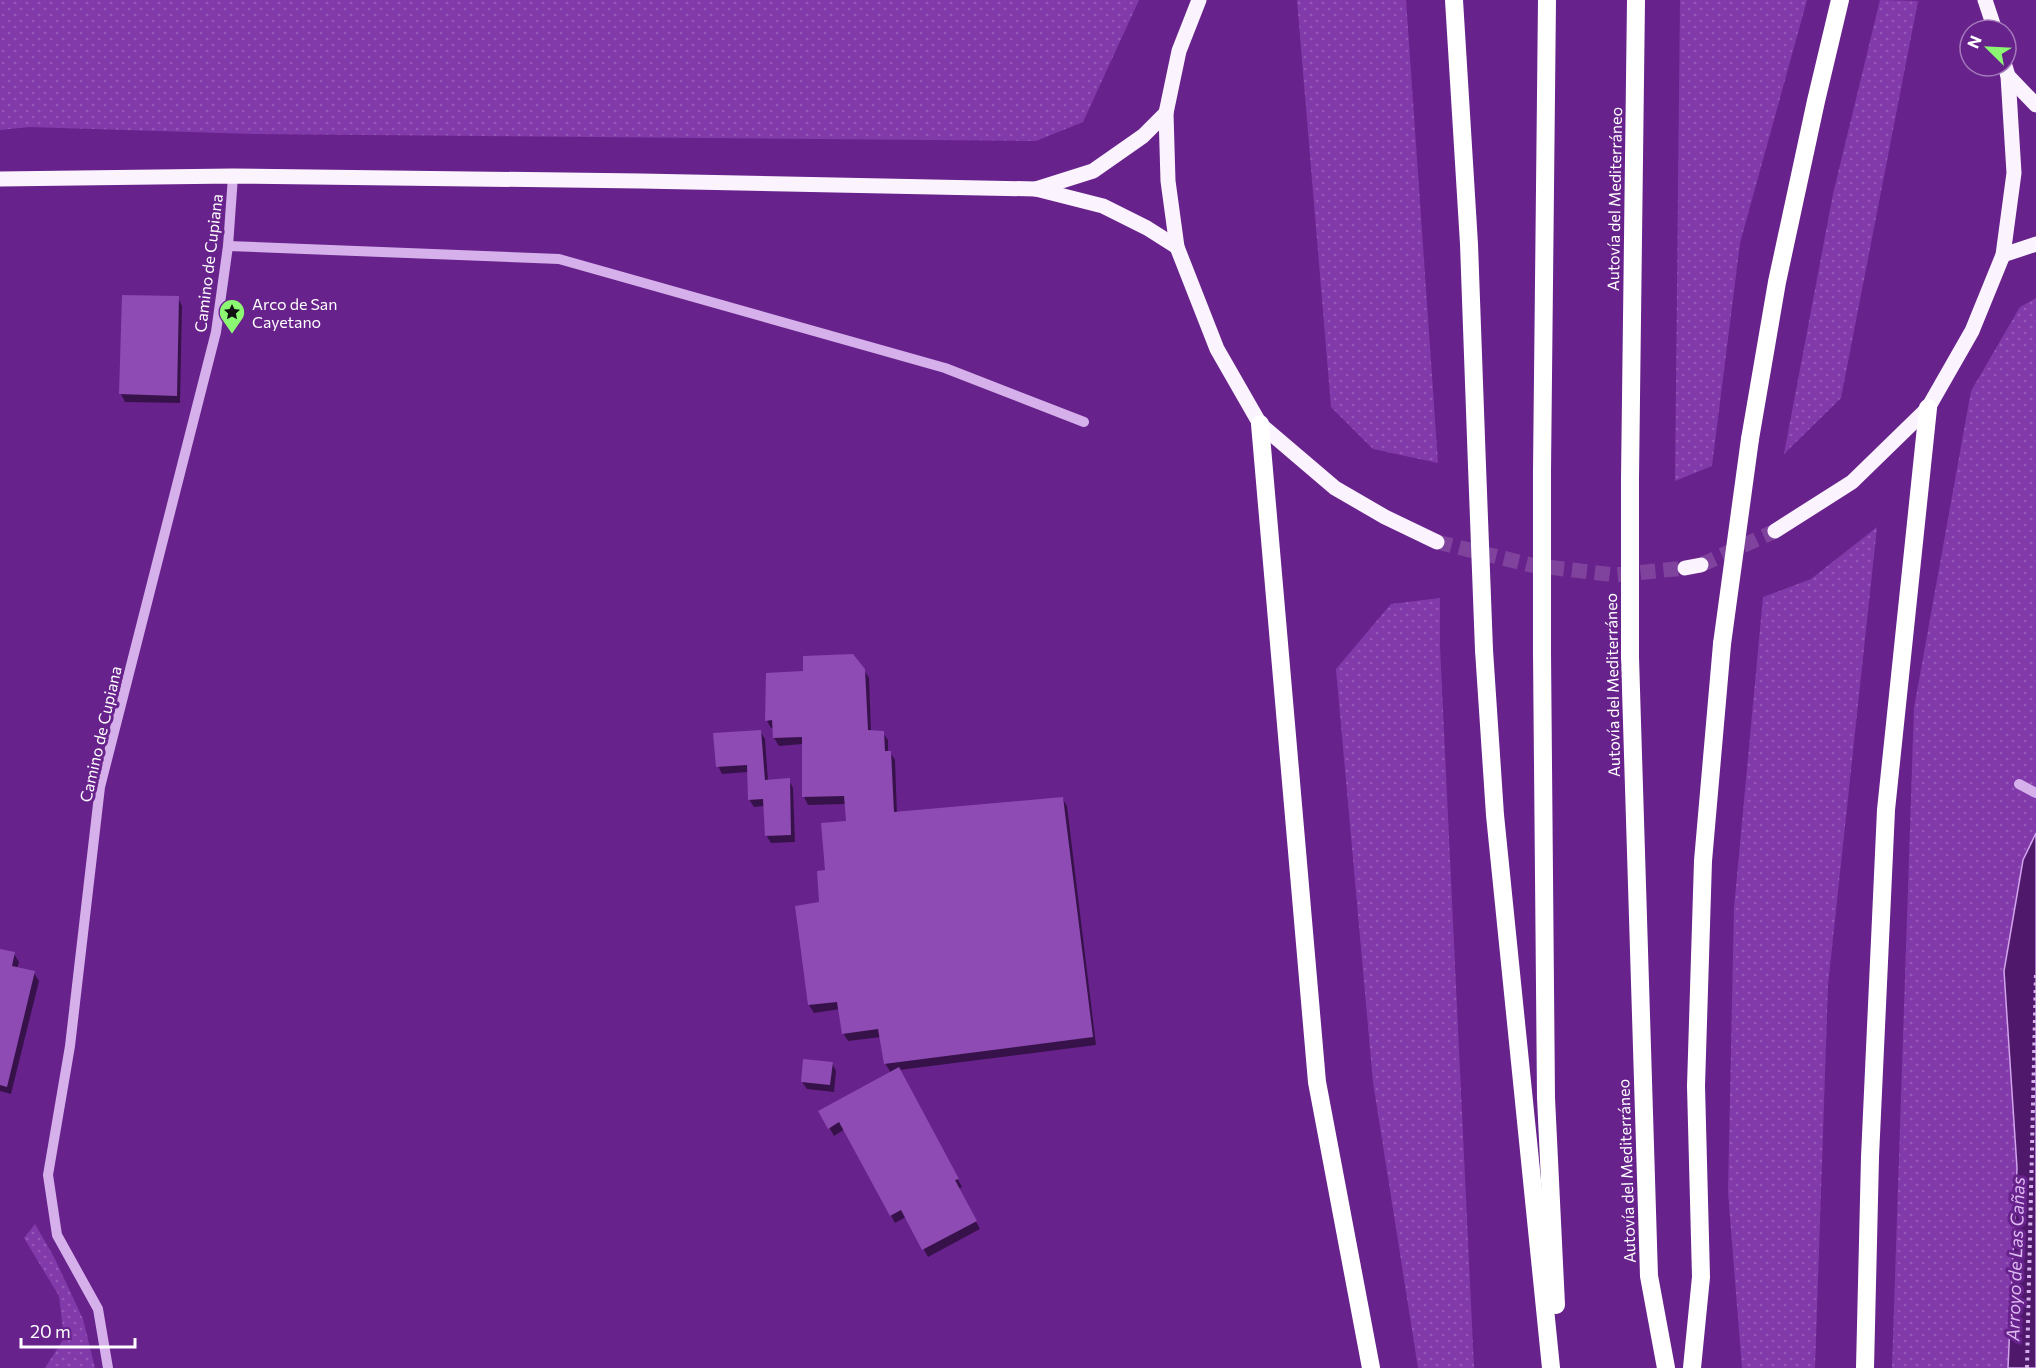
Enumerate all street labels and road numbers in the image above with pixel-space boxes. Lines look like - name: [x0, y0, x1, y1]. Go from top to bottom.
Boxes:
- street label: Autovía del Mediterráneo: [1603, 107, 1625, 291]
- street label: Camino de Cupiana: [190, 193, 226, 333]
- street label: Autovía del Mediterráneo: [1601, 593, 1623, 777]
- street label: Camino de Cupiana: [75, 664, 125, 804]
- street label: Autovía del Mediterráneo: [1613, 1079, 1639, 1263]

